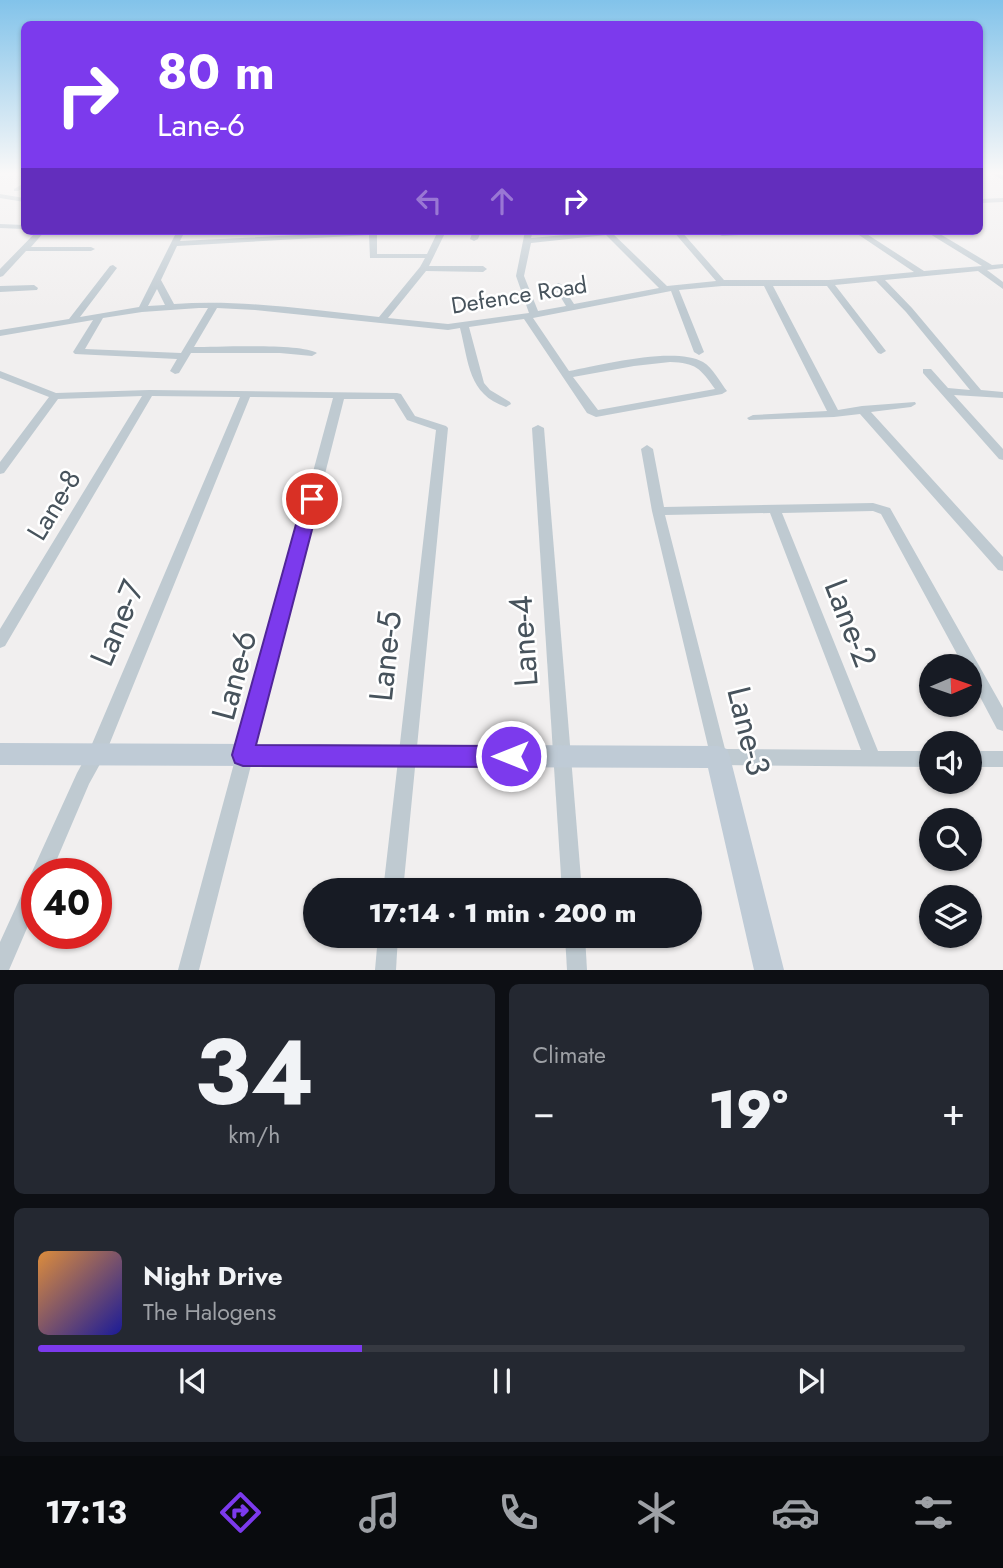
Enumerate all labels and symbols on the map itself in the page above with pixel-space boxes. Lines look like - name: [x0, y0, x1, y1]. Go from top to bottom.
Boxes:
- street label: Defence Road: [449, 267, 589, 323]
- street label: Lane-8: [17, 462, 91, 548]
- pin: [282, 469, 342, 529]
- street label: Lane-7: [78, 572, 156, 673]
- street label: Lane-2: [813, 572, 889, 674]
- street label: Lane-4: [496, 594, 550, 688]
- street label: Lane-5: [357, 608, 413, 704]
- street label: Lane-6: [200, 625, 268, 725]
- north arrow: [919, 654, 982, 718]
- street label: Lane-3: [715, 682, 783, 780]
- position arrow: [474, 719, 548, 793]
- speed limit sign: 40: [21, 858, 112, 949]

